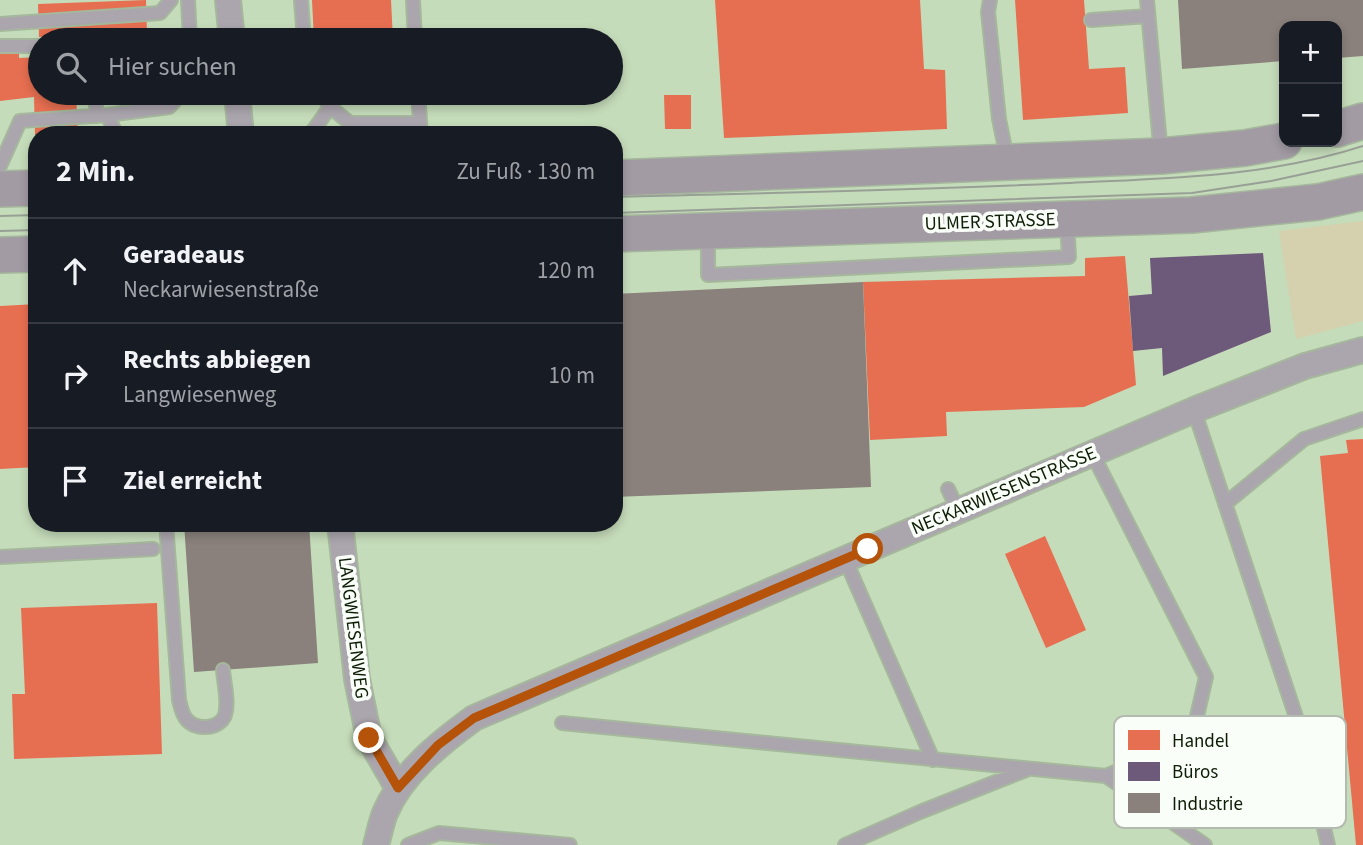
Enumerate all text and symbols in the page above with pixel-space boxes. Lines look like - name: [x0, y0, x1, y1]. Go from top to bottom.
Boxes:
- map controls: [1279, 21, 1342, 147]
- button: +: [1279, 21, 1342, 84]
- search box: [28, 28, 623, 105]
- icon: search: [52, 48, 90, 86]
- text: Hier suchen: [108, 48, 237, 85]
- button: −: [1279, 84, 1342, 147]
- text: 2 Min.: [56, 150, 135, 193]
- text: Zu Fuß · 130 m: [456, 155, 595, 188]
- street label: ULMER STRASSE: [924, 206, 1056, 238]
- text: Geradeaus: [123, 236, 244, 273]
- icon: ahead: [56, 252, 94, 290]
- text: 120 m: [537, 254, 595, 287]
- text: Neckarwiesenstraße: [123, 273, 319, 306]
- text: Rechts abbiegen: [123, 341, 311, 378]
- icon: right: [56, 357, 94, 395]
- text: 10 m: [548, 359, 595, 392]
- text: Langwiesenweg: [123, 378, 276, 411]
- street label: NECKARWIESENSTRASSE: [907, 440, 1101, 542]
- icon: arrive: [56, 462, 94, 500]
- text: Ziel erreicht: [123, 462, 262, 499]
- route start: [852, 533, 883, 564]
- street label: LANGWIESENWEG: [331, 556, 375, 700]
- legend: [1114, 716, 1346, 828]
- route end: [353, 722, 384, 753]
- text: Handel: [1172, 728, 1229, 755]
- text: Büros: [1172, 759, 1218, 786]
- text: Industrie: [1172, 791, 1243, 818]

